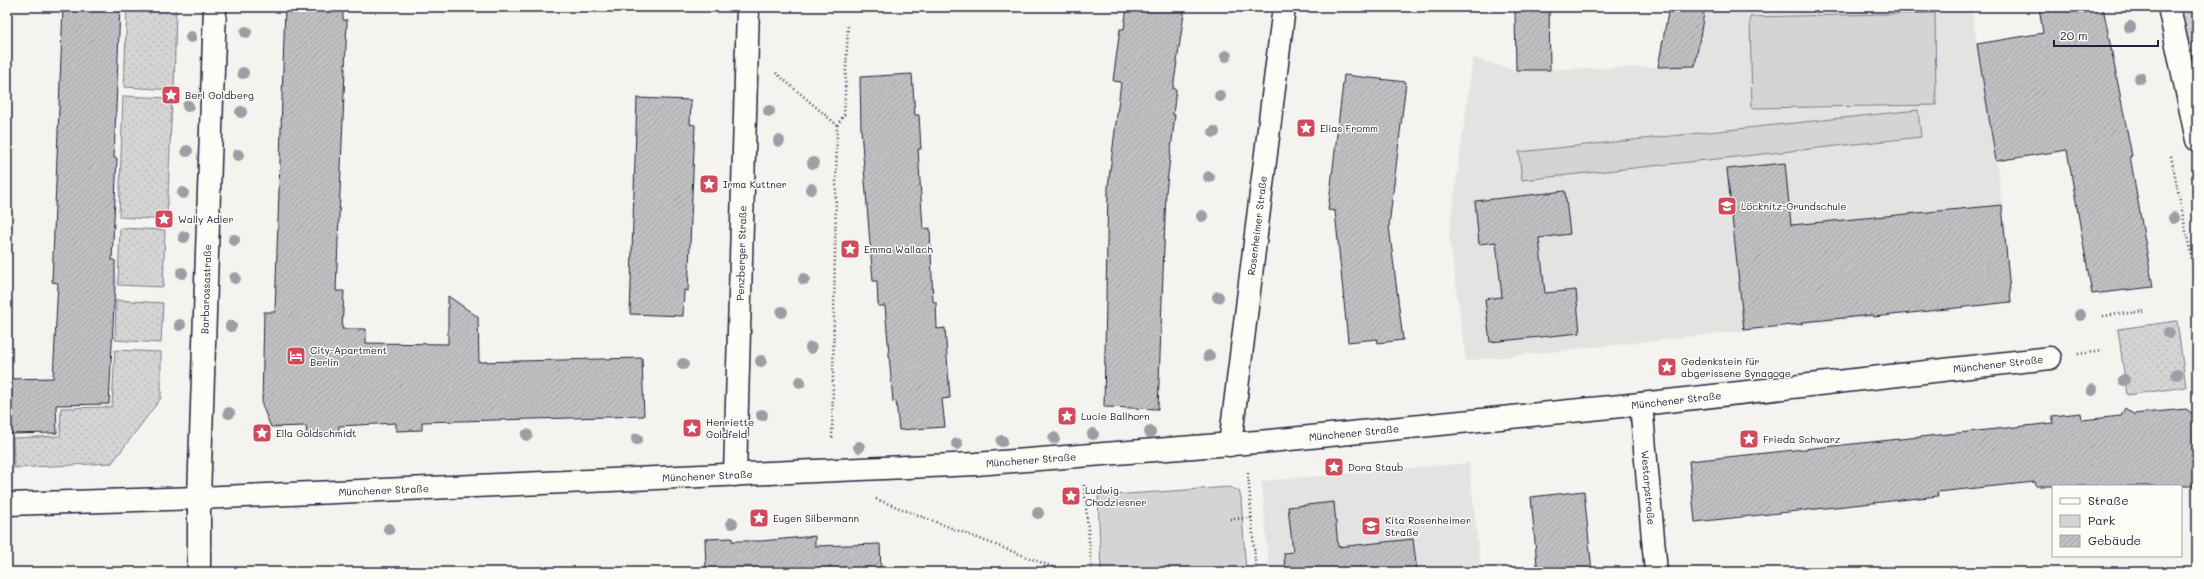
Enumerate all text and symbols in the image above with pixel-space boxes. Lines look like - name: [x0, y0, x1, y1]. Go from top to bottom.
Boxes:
- scale bar: [2054, 22, 2158, 48]
- text: 20 m: [2060, 27, 2088, 43]
- place icon: Berl Goldberg: [160, 84, 182, 106]
- place label: Berl Goldberg: [185, 88, 254, 102]
- place icon: Elias Fromm: [1295, 117, 1317, 139]
- place label: Elias Fromm: [1320, 121, 1378, 135]
- place icon: Irma Kuttner: [698, 173, 720, 195]
- street label: Rosenheimer Straße: [1244, 175, 1270, 276]
- place label: Irma Kuttner: [723, 177, 787, 191]
- school or university icon: Löcknitz-Grundschule: [1716, 195, 1738, 217]
- place label: Löcknitz-Grundschule: [1741, 199, 1847, 213]
- street label: Penzberger Straße: [733, 205, 749, 301]
- place icon: Wally Adler: [153, 208, 175, 230]
- place label: Wally Adler: [178, 212, 233, 226]
- place icon: Emma Wallach: [839, 238, 861, 260]
- place label: Emma Wallach: [864, 242, 933, 256]
- street label: Barbarossastraße: [197, 244, 214, 334]
- place label: City-Apartment Berlin: [310, 343, 387, 369]
- hotel icon: City-Apartment Berlin: [285, 345, 307, 367]
- street label: Münchener Straße: [1952, 352, 2044, 376]
- place label: Gedenkstein für abgerissene Synagoge: [1681, 354, 1791, 380]
- place icon: Gedenkstein für abgerissene Synagoge: [1656, 356, 1678, 378]
- street label: Münchener Straße: [1630, 388, 1722, 412]
- place icon: Lucie Ballhorn: [1056, 405, 1078, 427]
- place label: Lucie Ballhorn: [1081, 409, 1150, 423]
- place label: Henriette Goldfeld: [706, 415, 754, 441]
- place icon: Henriette Goldfeld: [681, 417, 703, 439]
- street label: Münchener Straße: [1308, 421, 1400, 444]
- place icon: Ella Goldschmidt: [251, 422, 273, 444]
- place label: Ella Goldschmidt: [276, 426, 357, 440]
- place icon: Frieda Schwarz: [1738, 428, 1760, 450]
- place label: Frieda Schwarz: [1763, 432, 1841, 446]
- street label: Münchener Straße: [985, 449, 1077, 470]
- street label: Westarpstraße: [1638, 450, 1659, 526]
- place icon: Dora Staub: [1323, 456, 1345, 478]
- place label: Dora Staub: [1348, 460, 1403, 474]
- street label: Münchener Straße: [662, 467, 753, 485]
- street label: Münchener Straße: [338, 481, 429, 499]
- place label: Ludwig Chodziesner: [1085, 483, 1146, 509]
- place icon: Ludwig Chodziesner: [1060, 485, 1082, 507]
- legend: [2052, 485, 2182, 557]
- text: Straße: [2088, 492, 2129, 508]
- place icon: Eugen Silbermann: [748, 507, 770, 529]
- place label: Eugen Silbermann: [773, 511, 859, 525]
- text: Park: [2088, 512, 2115, 528]
- place label: Kita Rosenheimer Straße: [1385, 513, 1471, 539]
- school or university icon: Kita Rosenheimer Straße: [1360, 515, 1382, 537]
- text: Gebäude: [2088, 532, 2141, 548]

